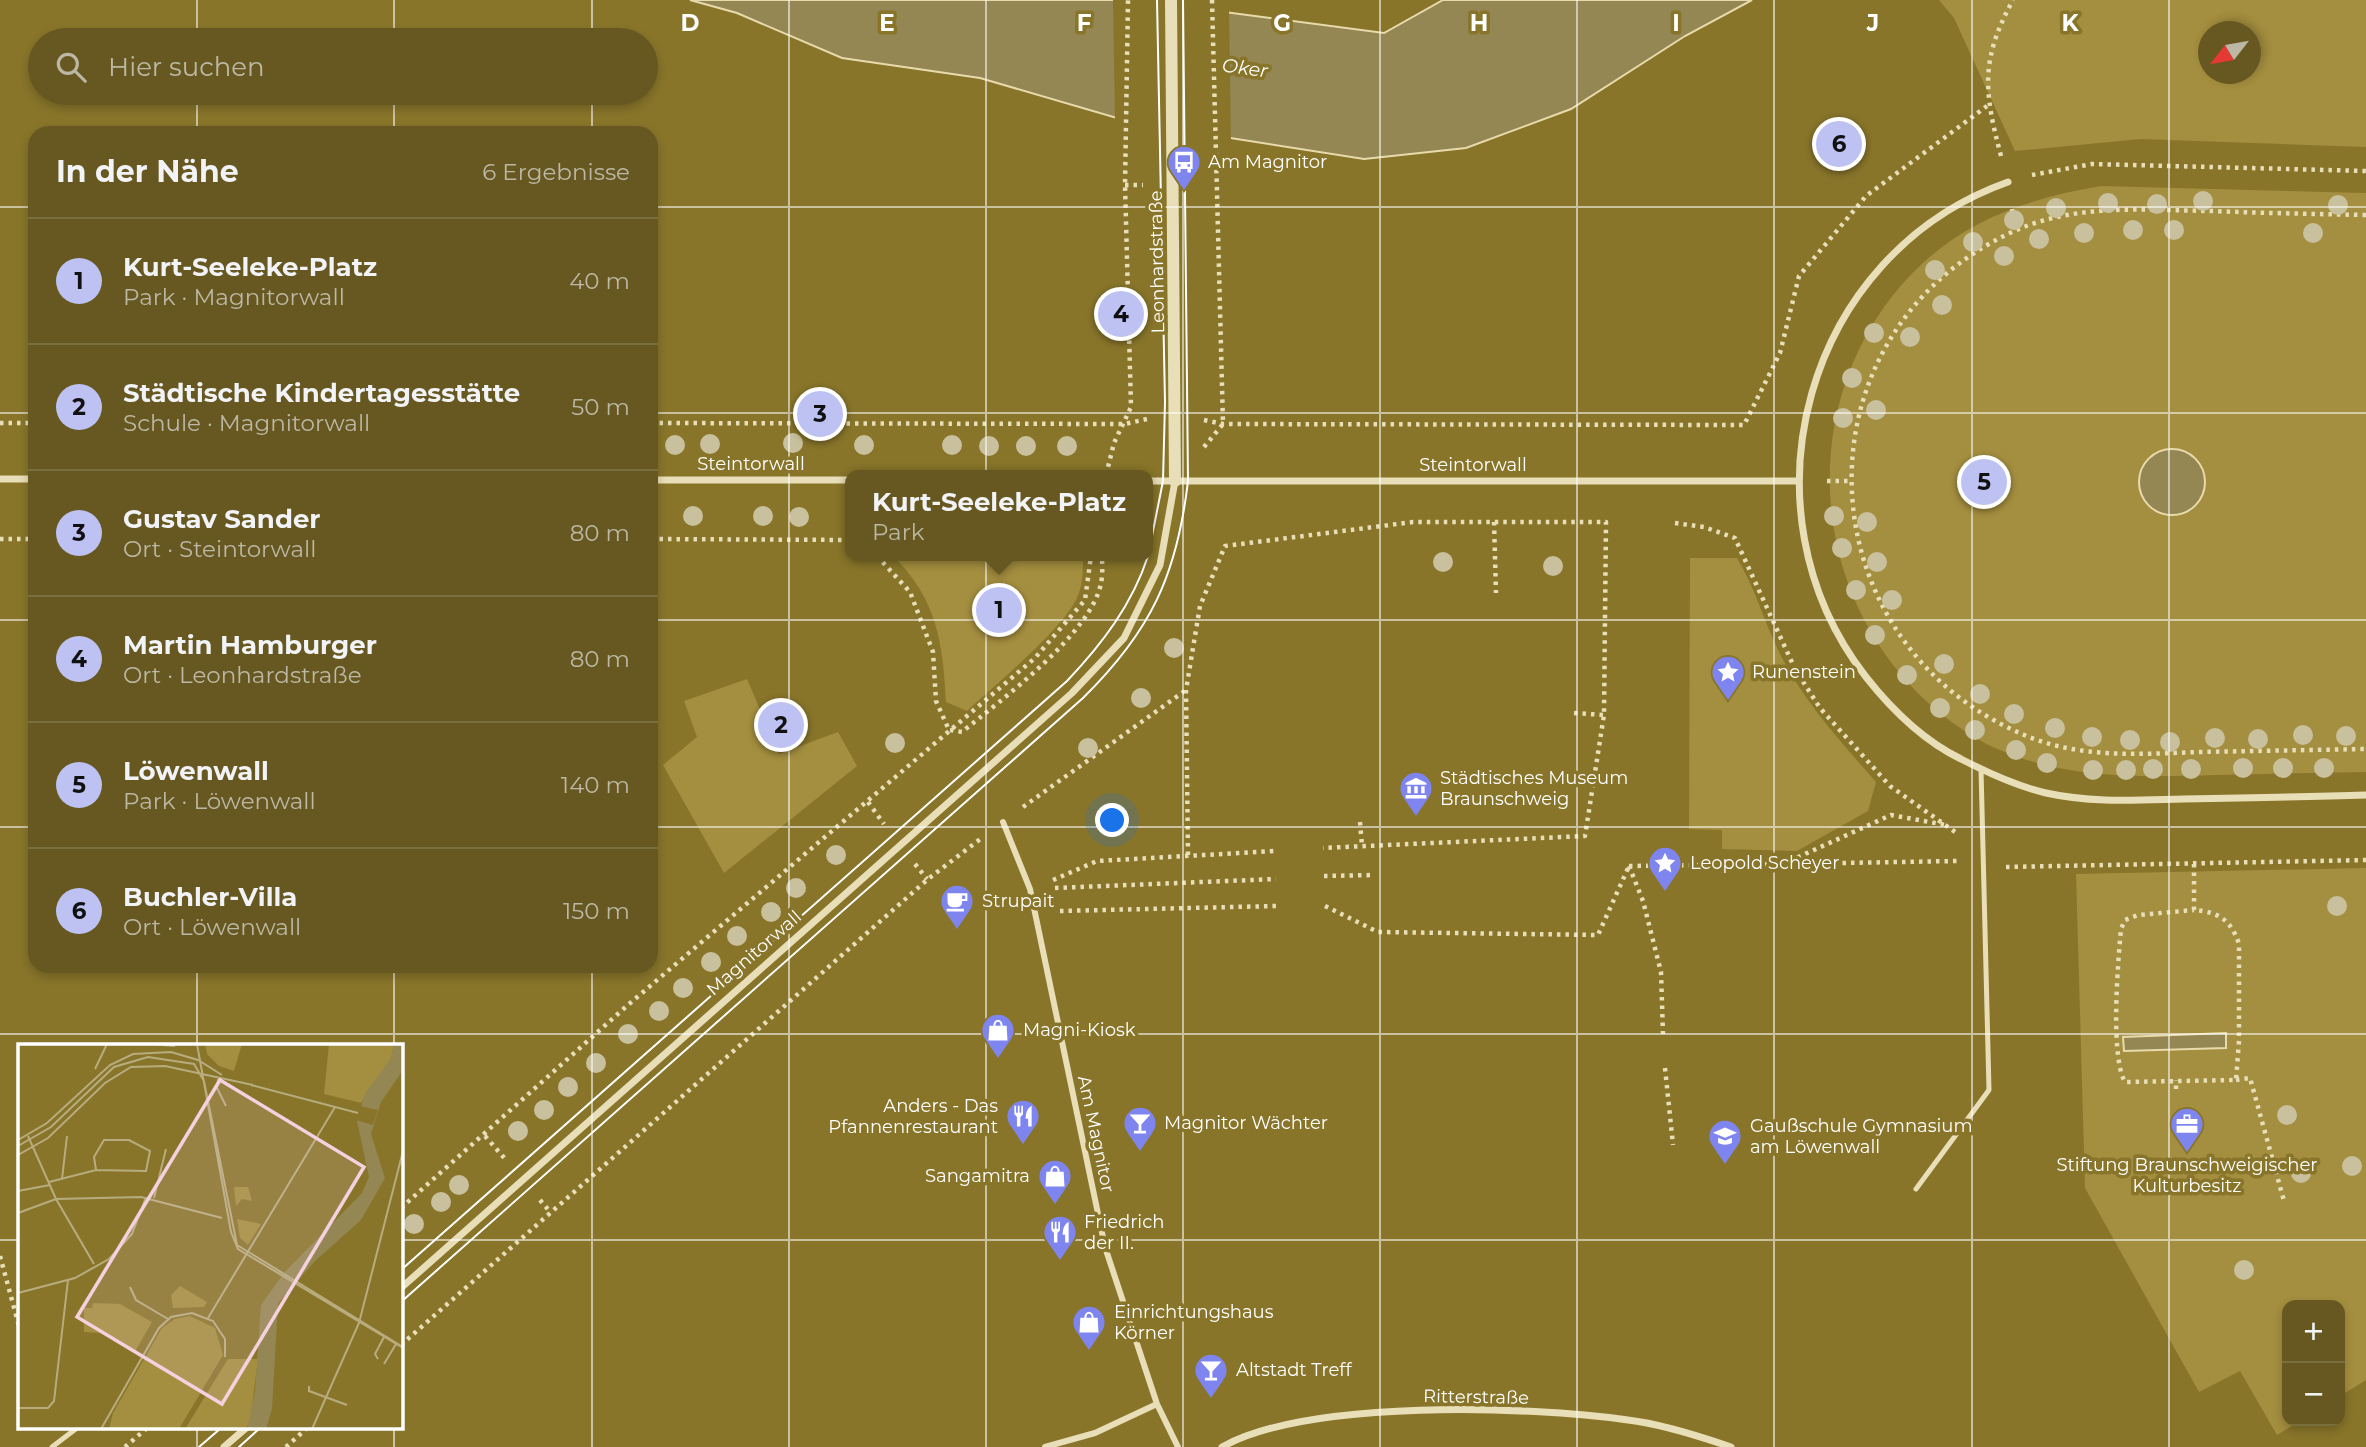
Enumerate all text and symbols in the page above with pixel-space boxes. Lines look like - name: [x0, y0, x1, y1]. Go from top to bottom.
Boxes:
- text: D: [681, 9, 700, 37]
- text: E: [879, 9, 895, 37]
- text: F: [1077, 9, 1092, 37]
- text: G: [1273, 9, 1291, 37]
- text: H: [1470, 9, 1488, 37]
- text: I: [1672, 9, 1680, 37]
- text: J: [1866, 9, 1879, 37]
- text: K: [2061, 9, 2079, 37]
- north arrow: [2198, 21, 2261, 84]
- search box: [28, 28, 658, 105]
- icon: search: [52, 48, 90, 86]
- text: Hier suchen: [108, 51, 265, 83]
- water label: Oker: [1221, 53, 1270, 83]
- pin: 6: [1816, 118, 1862, 170]
- bus stop icon: Am Magnitor: [1165, 143, 1203, 192]
- place label: Am Magnitor: [1208, 151, 1327, 173]
- text: In der Nähe: [56, 153, 239, 190]
- text: 6 Ergebnisse: [482, 158, 630, 186]
- street label: Leonhardstraße: [1145, 190, 1169, 334]
- text: Kurt-Seeleke-Platz: [123, 251, 377, 283]
- text: 1: [74, 267, 84, 295]
- text: 40 m: [569, 267, 630, 295]
- text: Park · Magnitorwall: [123, 283, 345, 311]
- pin: 4: [1098, 288, 1144, 340]
- text: Städtische Kindertagesstätte: [123, 377, 520, 409]
- pin: 3: [797, 388, 843, 440]
- text: 2: [72, 393, 86, 421]
- text: 50 m: [571, 393, 630, 421]
- text: Schule · Magnitorwall: [123, 409, 370, 437]
- street label: Steintorwall: [697, 453, 805, 475]
- street label: Steintorwall: [1419, 454, 1527, 476]
- pin: 5: [1961, 456, 2007, 508]
- popup: [845, 470, 1153, 561]
- text: Kurt-Seeleke-Platz: [872, 486, 1126, 518]
- text: Gustav Sander: [123, 503, 321, 535]
- text: Park: [872, 518, 925, 546]
- text: 3: [72, 519, 86, 547]
- text: 80 m: [570, 519, 630, 547]
- text: Ort · Steintorwall: [123, 535, 316, 563]
- pin: 1: [976, 584, 1022, 636]
- text: Martin Hamburger: [123, 629, 377, 661]
- text: 4: [71, 645, 87, 673]
- text: 80 m: [570, 645, 630, 673]
- place icon: Runenstein: [1709, 653, 1747, 702]
- text: Ort · Leonhardstraße: [123, 661, 362, 689]
- place label: Runenstein: [1752, 661, 1856, 683]
- pin: 2: [758, 699, 804, 751]
- text: Löwenwall: [123, 755, 269, 787]
- place label: Städtisches Museum Braunschweig: [1440, 767, 1628, 810]
- museum icon: Städtisches Museum Braunschweig: [1397, 769, 1435, 818]
- text: 5: [72, 771, 86, 799]
- text: 140 m: [561, 771, 630, 799]
- text: Park · Löwenwall: [123, 787, 316, 815]
- your location: [1095, 803, 1129, 837]
- place icon: Leopold Scheyer: [1646, 844, 1684, 893]
- place label: Leopold Scheyer: [1690, 852, 1839, 874]
- text: Buchler-Villa: [123, 881, 297, 913]
- cafe icon: Strupait: [938, 882, 976, 931]
- place label: Strupait: [982, 890, 1054, 912]
- text: 6: [72, 897, 86, 925]
- text: 150 m: [563, 897, 630, 925]
- street label: Magnitorwall: [702, 906, 806, 1000]
- text: Ort · Löwenwall: [123, 913, 301, 941]
- shop icon: Magni-Kiosk: [979, 1011, 1017, 1060]
- place label: Magni-Kiosk: [1023, 1019, 1136, 1041]
- inset map: [18, 1044, 402, 1430]
- street label: Am Magnitor: [1073, 1073, 1119, 1195]
- place label: Anders - Das Pfannenrestaurant: [828, 1095, 998, 1138]
- restaurant icon: Anders - Das Pfannenrestaurant: [1004, 1097, 1042, 1146]
- bar icon: Magnitor Wächter: [1121, 1104, 1159, 1153]
- office icon: Stiftung Braunschweigischer Kulturbesitz: [2168, 1105, 2206, 1154]
- place label: Magnitor Wächter: [1164, 1112, 1328, 1134]
- place label: Gaußschule Gymnasium am Löwenwall: [1750, 1115, 1973, 1158]
- school or university icon: Gaußschule Gymnasium am Löwenwall: [1706, 1117, 1744, 1166]
- place label: Stiftung Braunschweigischer Kulturbesitz: [2056, 1154, 2318, 1197]
- shop icon: Sangamitra: [1036, 1157, 1074, 1206]
- place label: Sangamitra: [925, 1165, 1030, 1187]
- place label: Friedrich der II.: [1084, 1211, 1164, 1254]
- restaurant icon: Friedrich der II.: [1041, 1213, 1079, 1262]
- map controls: [2282, 1300, 2345, 1426]
- button: +: [2282, 1300, 2345, 1363]
- place label: Einrichtungshaus Körner: [1114, 1301, 1274, 1344]
- shop icon: Einrichtungshaus Körner: [1070, 1303, 1108, 1352]
- bar icon: Altstadt Treff: [1192, 1351, 1230, 1400]
- place label: Altstadt Treff: [1236, 1359, 1352, 1381]
- button: −: [2282, 1363, 2345, 1426]
- street label: Ritterstraße: [1423, 1385, 1529, 1409]

